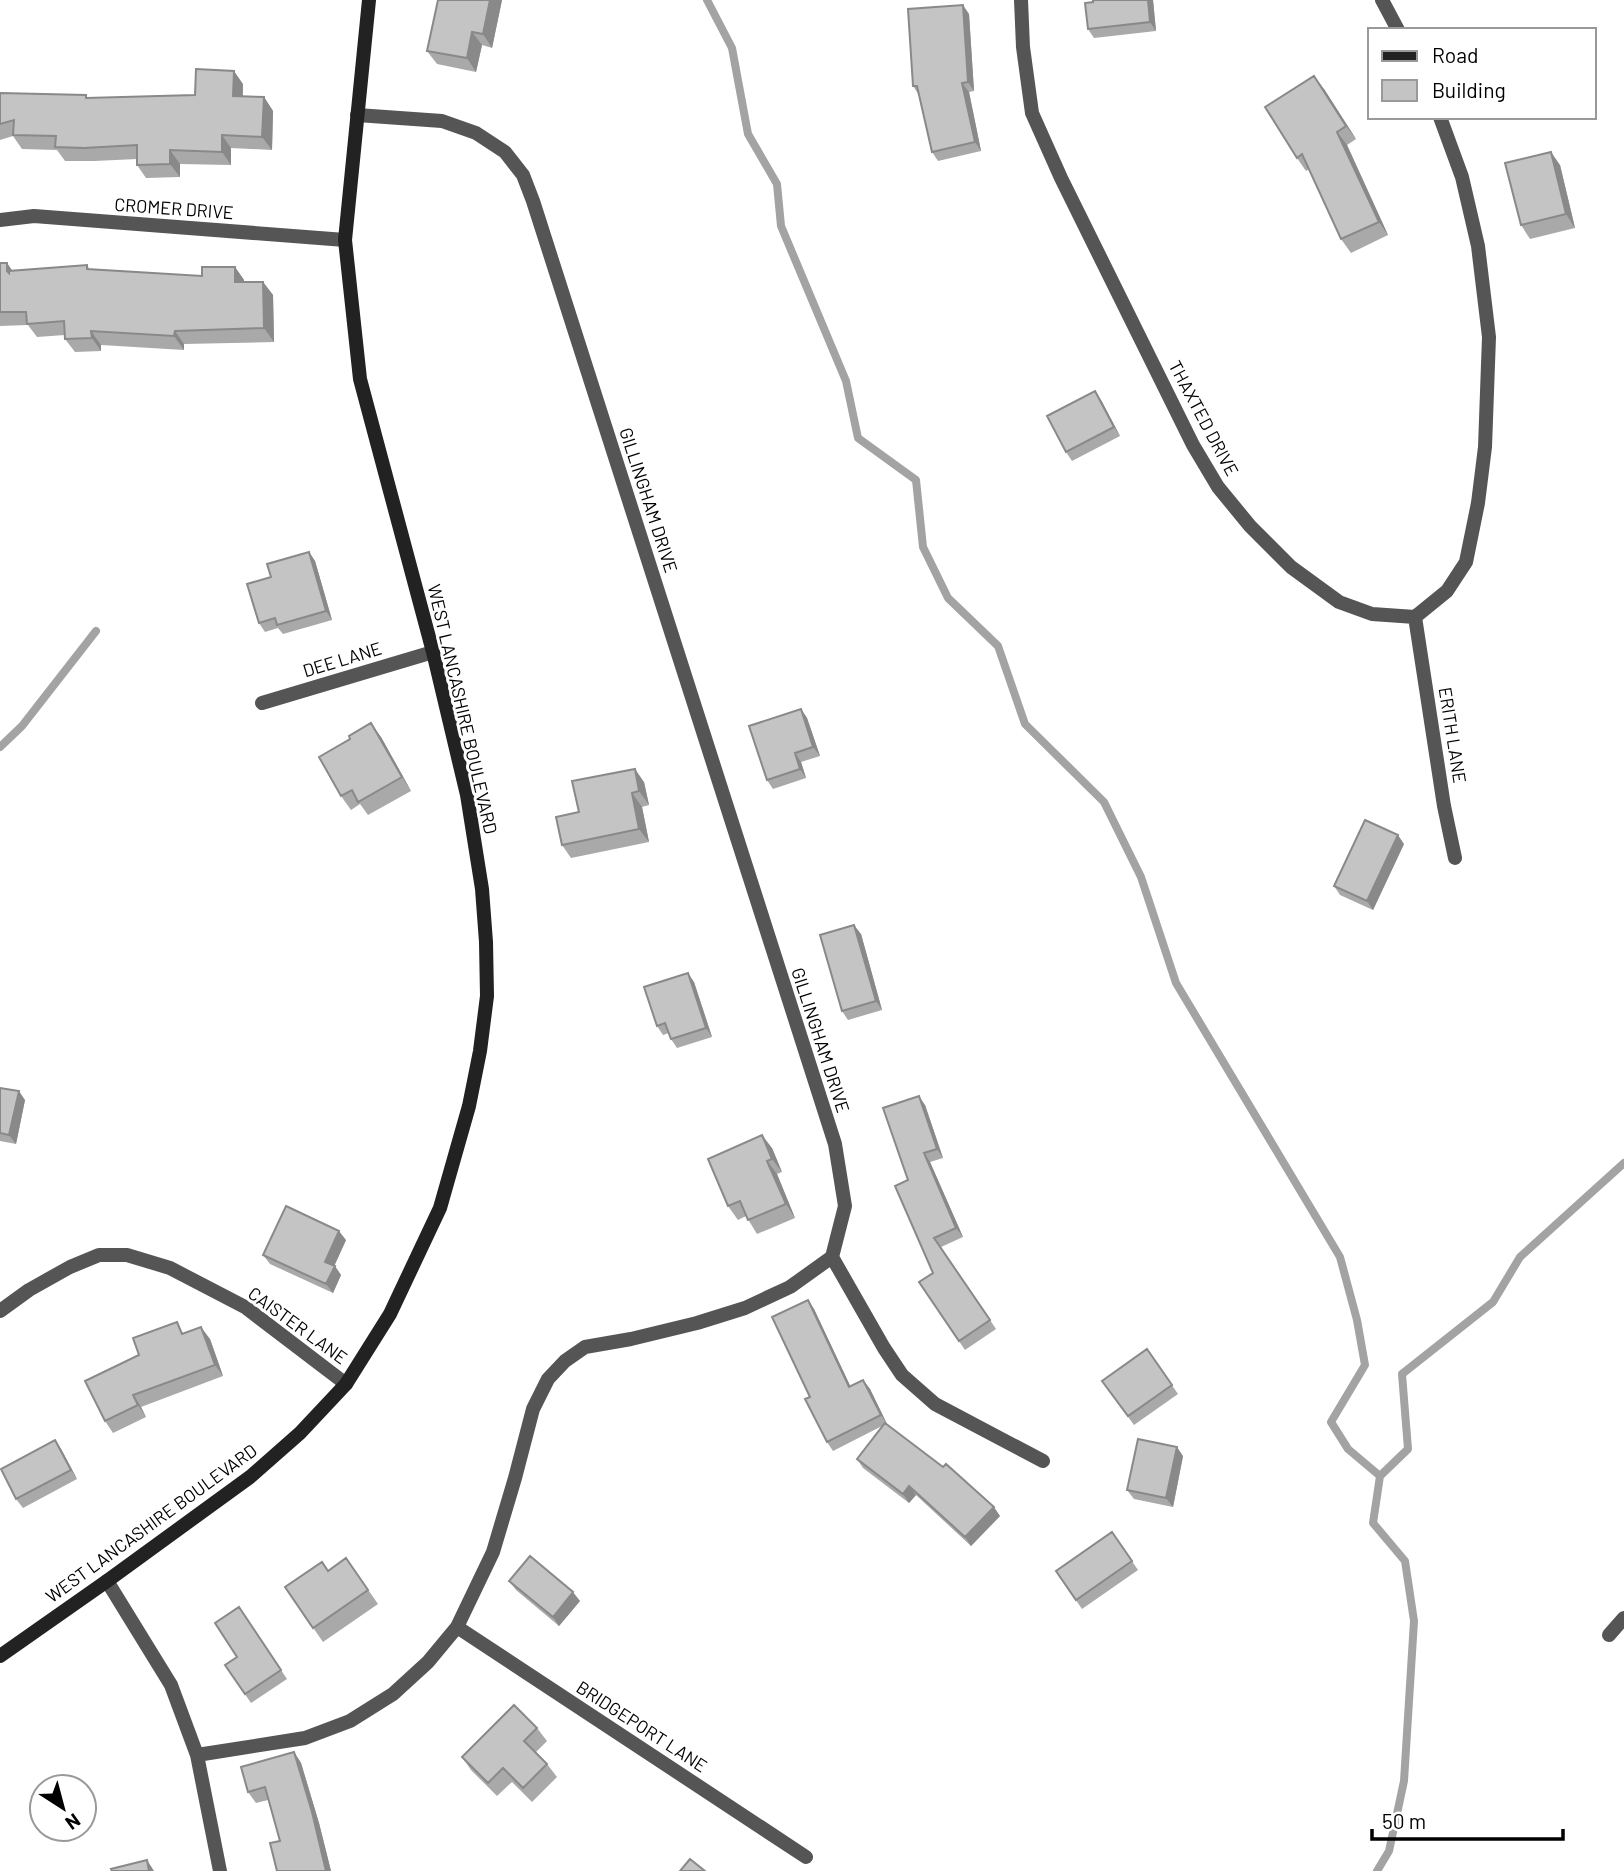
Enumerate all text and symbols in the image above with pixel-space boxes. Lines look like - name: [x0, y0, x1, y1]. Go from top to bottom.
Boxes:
- legend: [1368, 28, 1596, 119]
- text: Road: [1432, 42, 1478, 67]
- text: Building: [1432, 77, 1506, 102]
- street label: CROMER DRIVE: [114, 193, 234, 223]
- street label: THAXTED DRIVE: [1164, 357, 1244, 479]
- street label: GILLINGHAM DRIVE: [615, 425, 683, 575]
- street label: WEST LANCASHIRE BOULEVARD: [424, 582, 502, 836]
- street label: DEE LANE: [300, 637, 384, 681]
- street label: ERITH LANE: [1435, 685, 1471, 785]
- street label: GILLINGHAM DRIVE: [787, 965, 855, 1115]
- street label: CAISTER LANE: [244, 1282, 352, 1368]
- street label: WEST LANCASHIRE BOULEVARD: [41, 1439, 261, 1607]
- street label: BRIDGEPORT LANE: [573, 1676, 711, 1776]
- north arrow: [28, 1773, 98, 1843]
- scale bar: [1372, 1798, 1563, 1842]
- text: 50 m: [1382, 1808, 1426, 1833]
- text: N: [61, 1809, 85, 1835]

